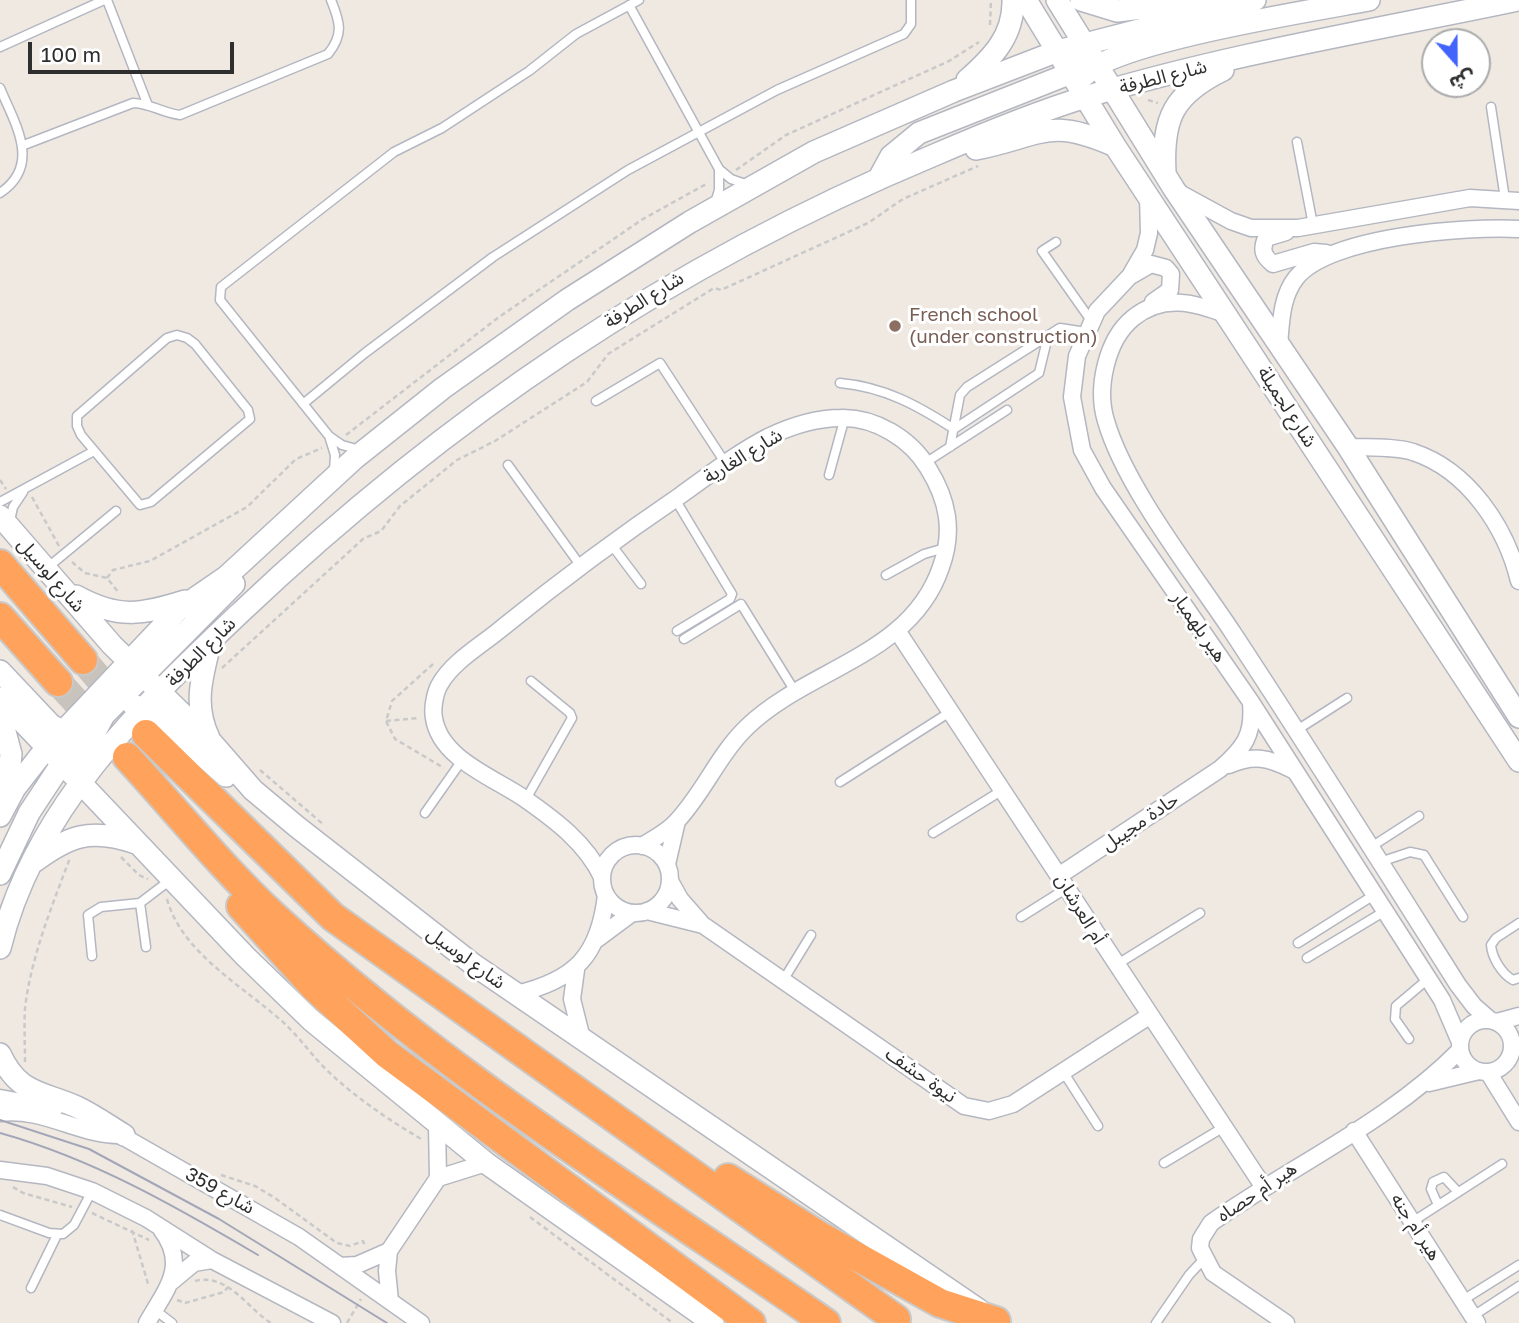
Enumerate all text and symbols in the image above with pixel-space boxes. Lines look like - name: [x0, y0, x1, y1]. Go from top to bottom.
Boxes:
- scale bar: [32, 28, 238, 72]
- north arrow: [1421, 28, 1491, 98]
- text: 100 m: [41, 41, 101, 67]
- street label: شارع الطرفة: [1117, 55, 1209, 99]
- text: ش: [1447, 66, 1479, 97]
- street label: شارع الطرفة: [600, 267, 688, 333]
- place label: French school (under construction): [909, 304, 1098, 348]
- marker: French school (under construction): [887, 318, 903, 334]
- street label: شارع لجميلة: [1252, 362, 1322, 452]
- street label: شارع الغارية: [699, 424, 787, 488]
- street label: شارع لوسيل: [12, 533, 90, 617]
- street label: هير بلهمبار: [1167, 587, 1231, 667]
- street label: شارع الطرفة: [161, 612, 241, 692]
- street label: حادة مجيبل: [1097, 788, 1183, 856]
- street label: أم العرشان: [1050, 870, 1110, 948]
- street label: شارع لوسيل: [422, 922, 510, 994]
- street label: نيوة حشف: [881, 1042, 961, 1108]
- street label: هير أم حصاه: [1213, 1157, 1301, 1227]
- street label: شارع 359: [181, 1163, 259, 1219]
- street label: هير أم جنه: [1386, 1189, 1446, 1265]

